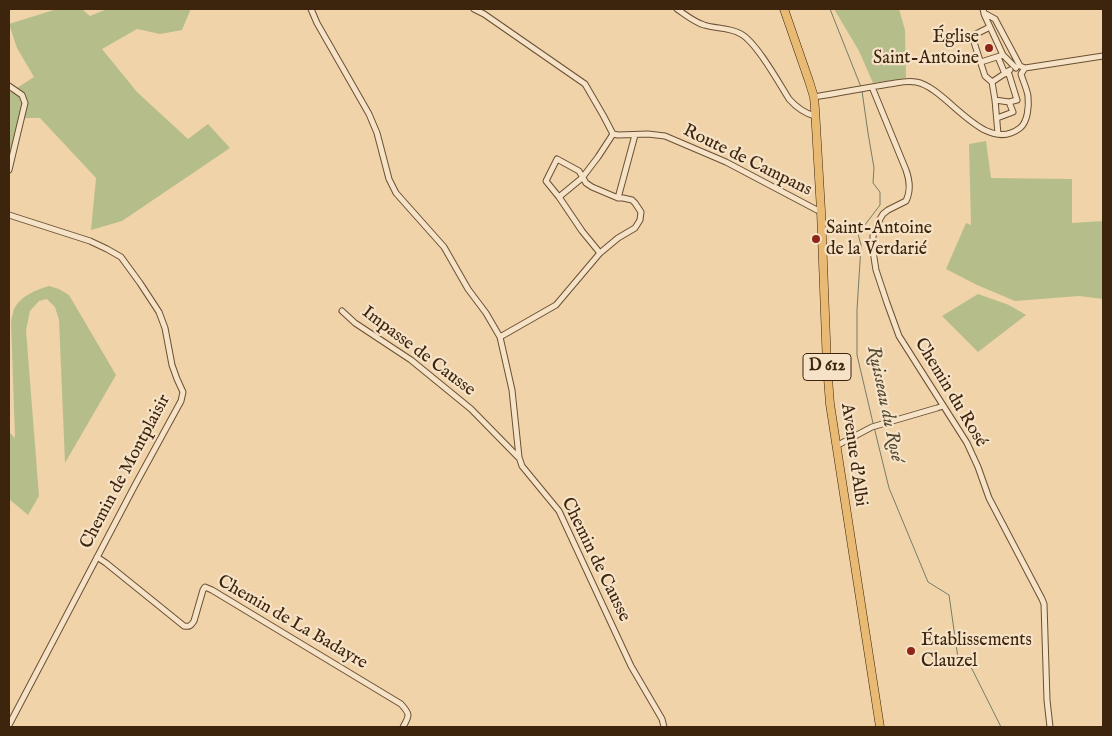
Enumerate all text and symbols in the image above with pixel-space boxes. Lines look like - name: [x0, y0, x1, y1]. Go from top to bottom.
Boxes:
- place label: Église Saint-Antoine: [873, 27, 979, 70]
- marker: Église Saint-Antoine: [983, 42, 995, 54]
- street label: Route de Campans: [679, 120, 815, 202]
- place label: Saint-Antoine de la Verdarié: [826, 218, 932, 260]
- marker: Saint-Antoine de la Verdarié: [810, 233, 822, 245]
- street label: Impasse de Causse: [357, 302, 479, 402]
- street label: Chemin du Rosé: [909, 334, 991, 452]
- water label: Ruisseau du Rosé: [861, 344, 907, 464]
- road number: D 612: [803, 354, 851, 381]
- street label: Chemin de Montplaisir: [76, 391, 176, 553]
- street label: Avenue d'Albi: [835, 402, 871, 508]
- street label: Chemin de Causse: [556, 494, 634, 626]
- street label: Chemin de La Badayre: [213, 571, 371, 675]
- place label: Établissements Clauzel: [921, 630, 1032, 672]
- marker: Établissements Clauzel: [905, 645, 917, 657]

